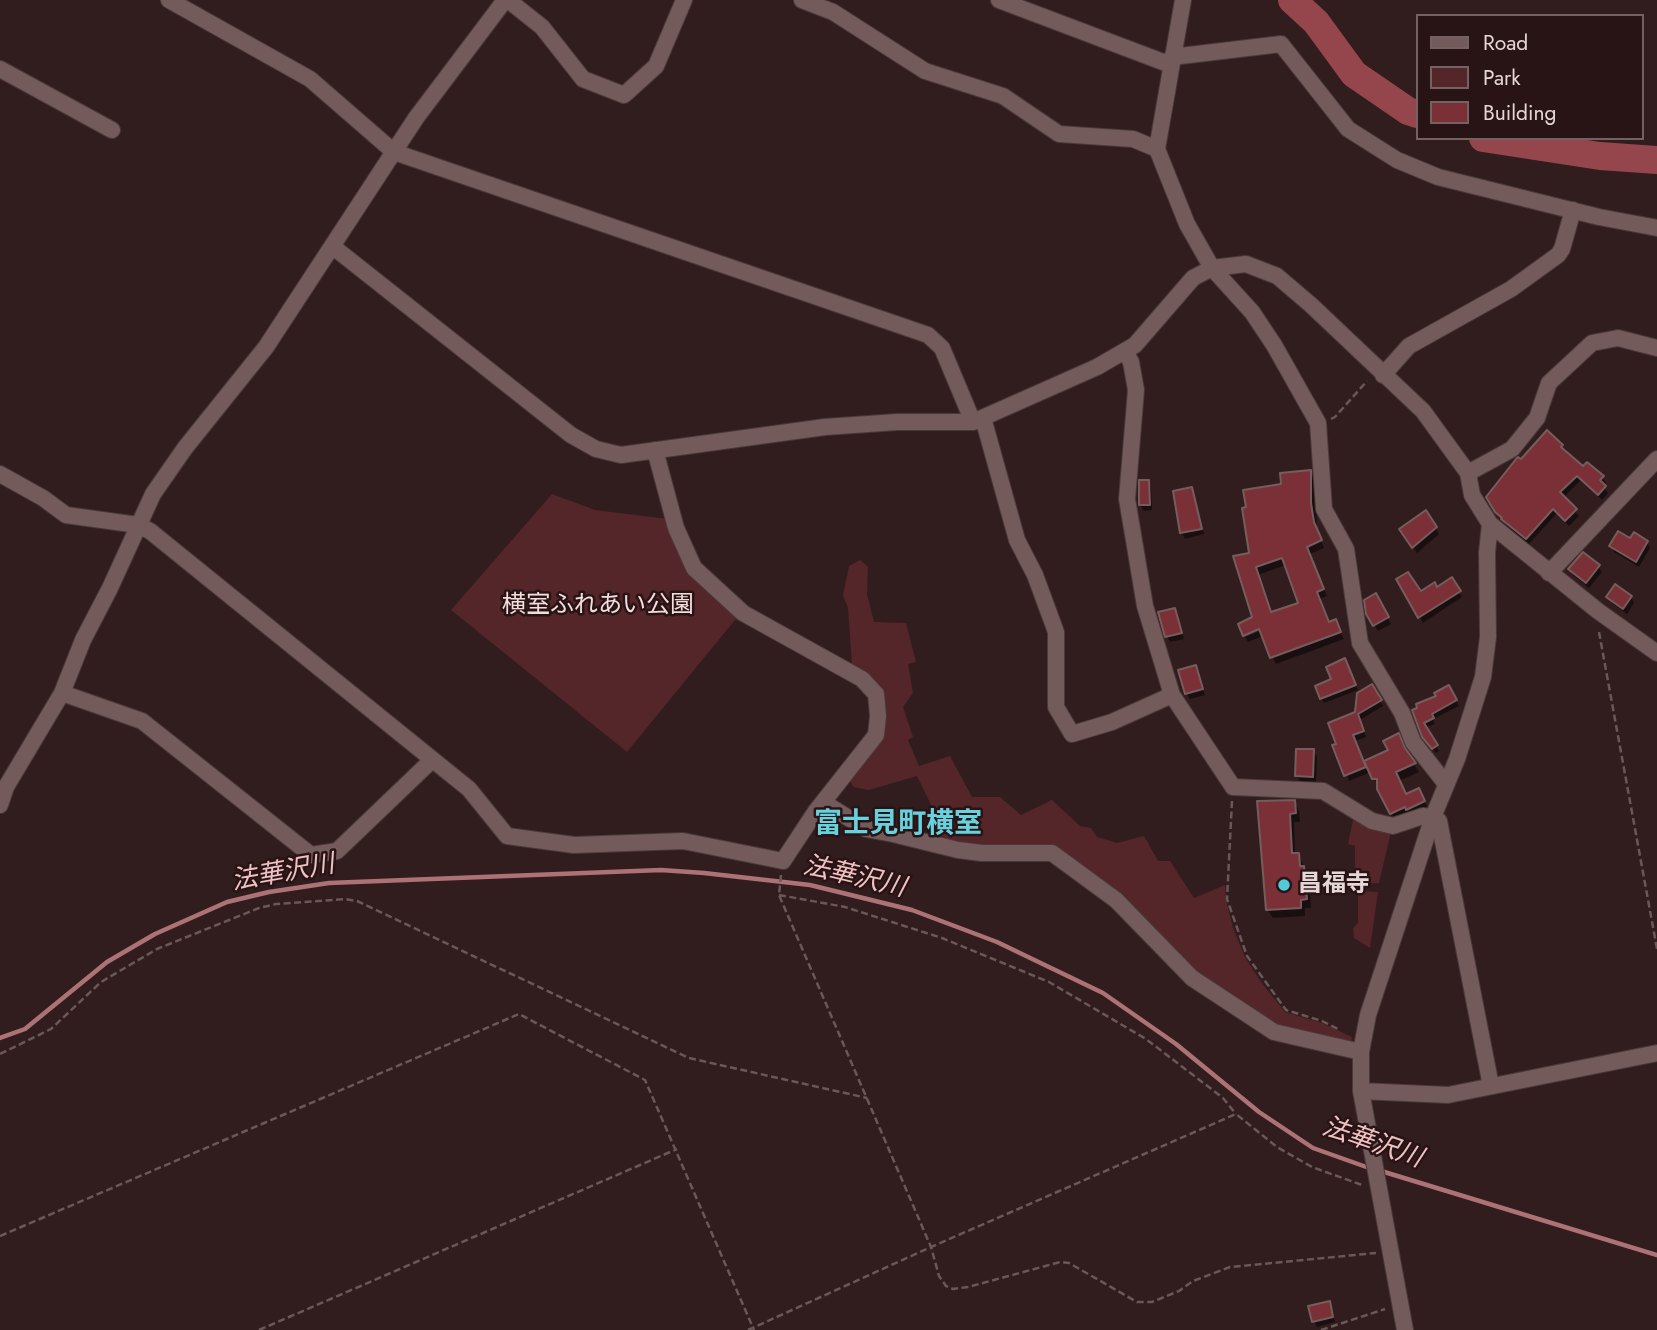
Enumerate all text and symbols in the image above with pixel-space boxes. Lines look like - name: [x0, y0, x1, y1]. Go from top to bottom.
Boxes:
- legend: [1416, 14, 1643, 140]
- text: Road: [1483, 28, 1528, 58]
- text: Park: [1483, 63, 1520, 93]
- text: Building: [1483, 98, 1556, 128]
- park label: 横室ふれあい公園: [502, 592, 694, 620]
- district label: 富士見町横室: [814, 808, 982, 842]
- water label: 法華沢川: [229, 850, 337, 898]
- water label: 法華沢川: [800, 851, 908, 905]
- place label: 昌福寺: [1298, 871, 1370, 899]
- marker: 昌福寺: [1276, 877, 1292, 893]
- water label: 法華沢川: [1318, 1112, 1426, 1176]

